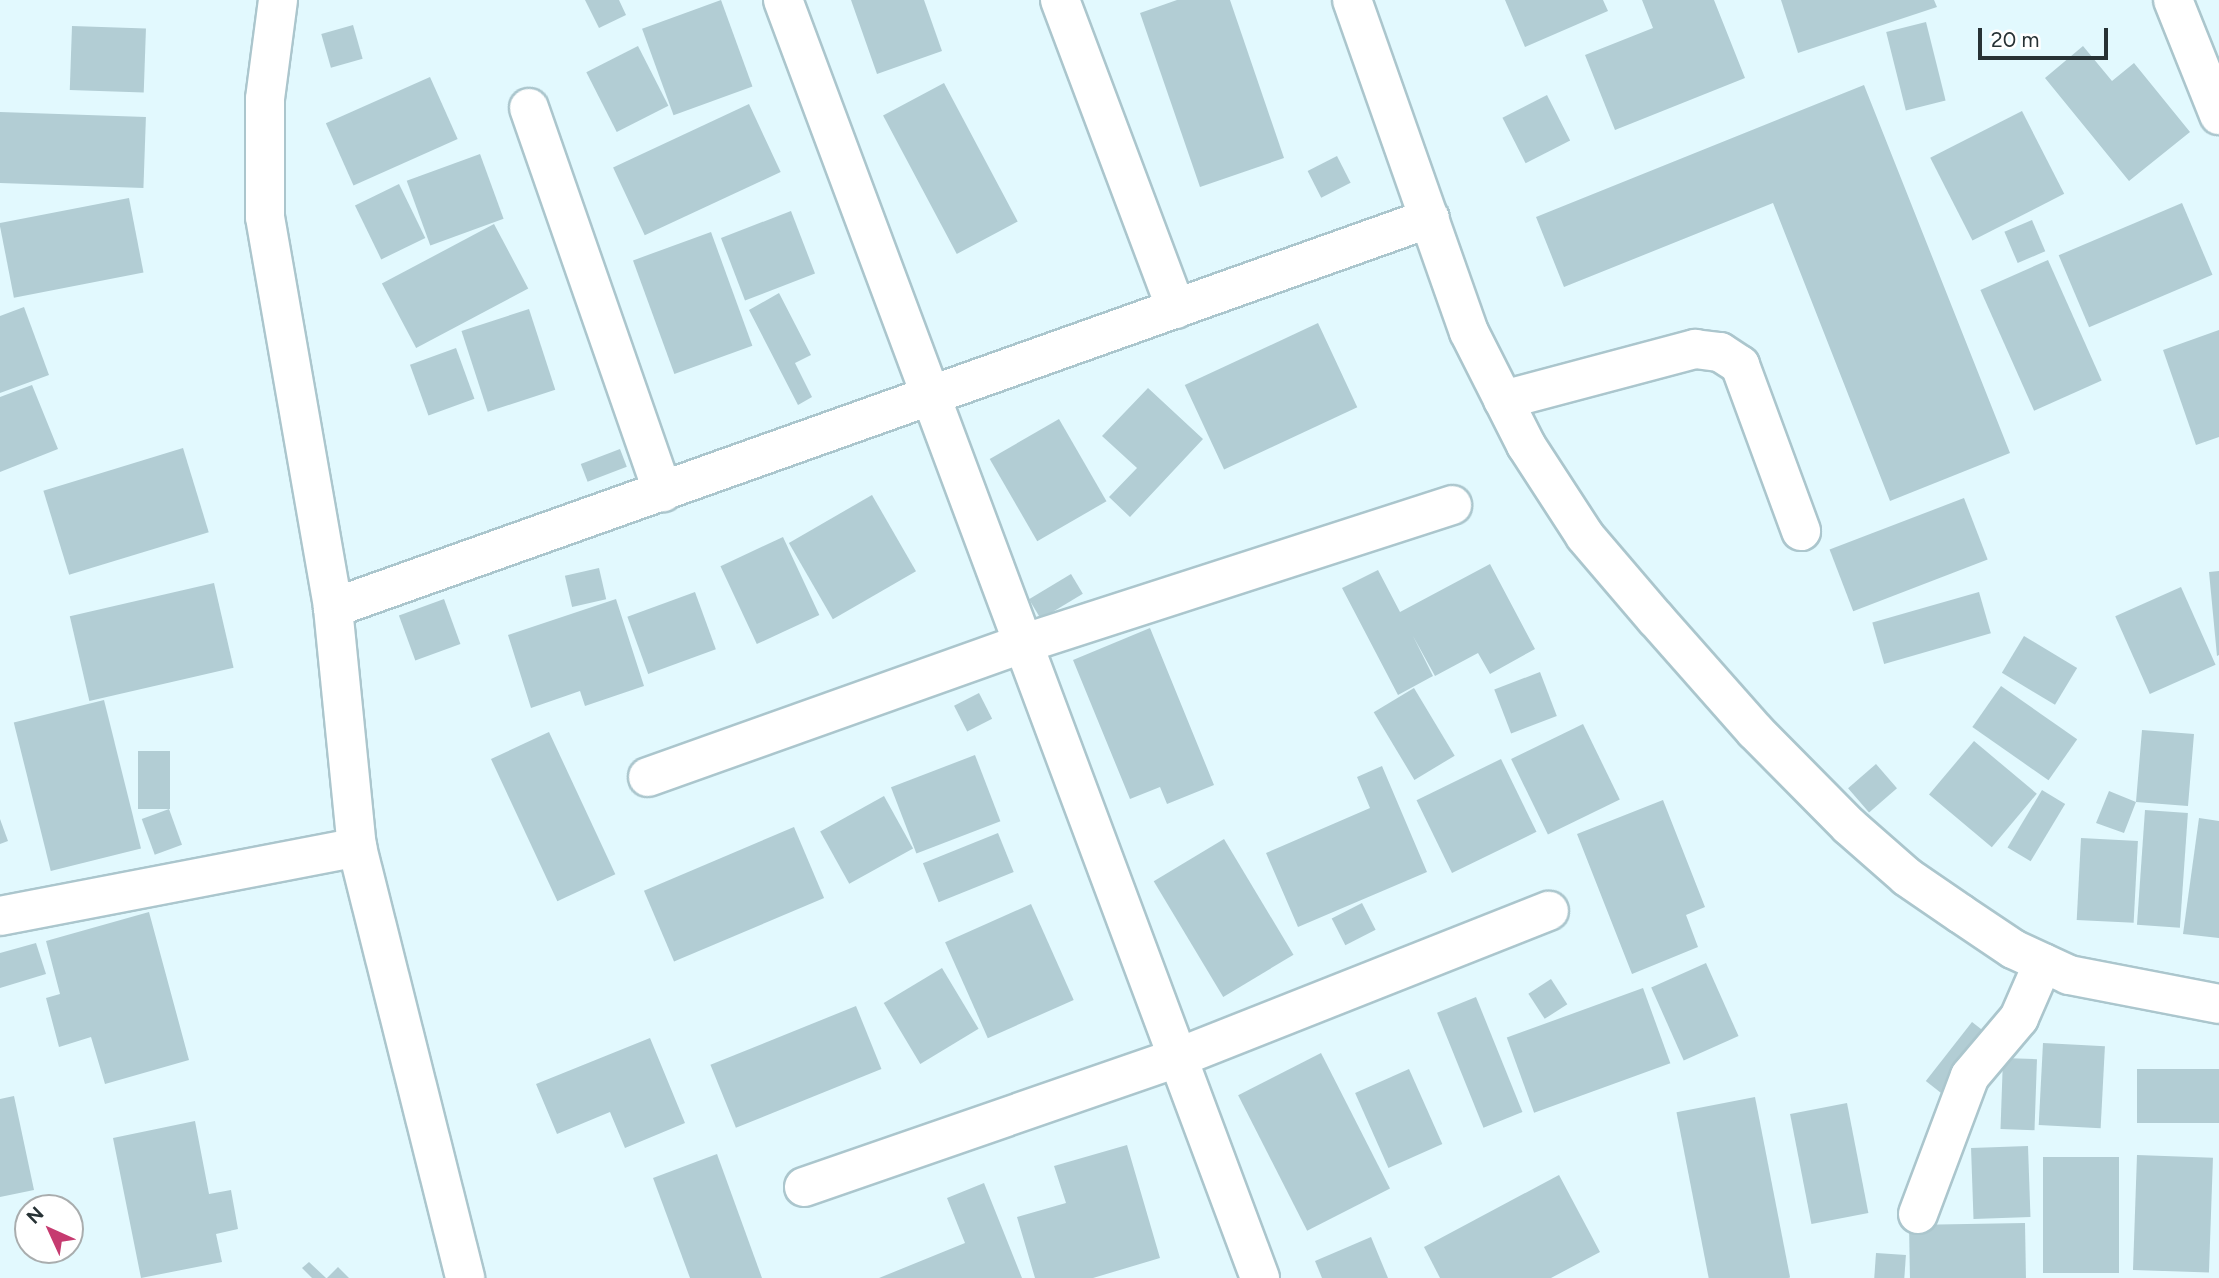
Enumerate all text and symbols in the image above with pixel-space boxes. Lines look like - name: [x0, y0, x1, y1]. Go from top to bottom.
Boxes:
- scale bar: [1981, 14, 2110, 58]
- text: 20 m: [1991, 27, 2039, 52]
- north arrow: [14, 1194, 84, 1264]
- text: N: [22, 1202, 49, 1229]

